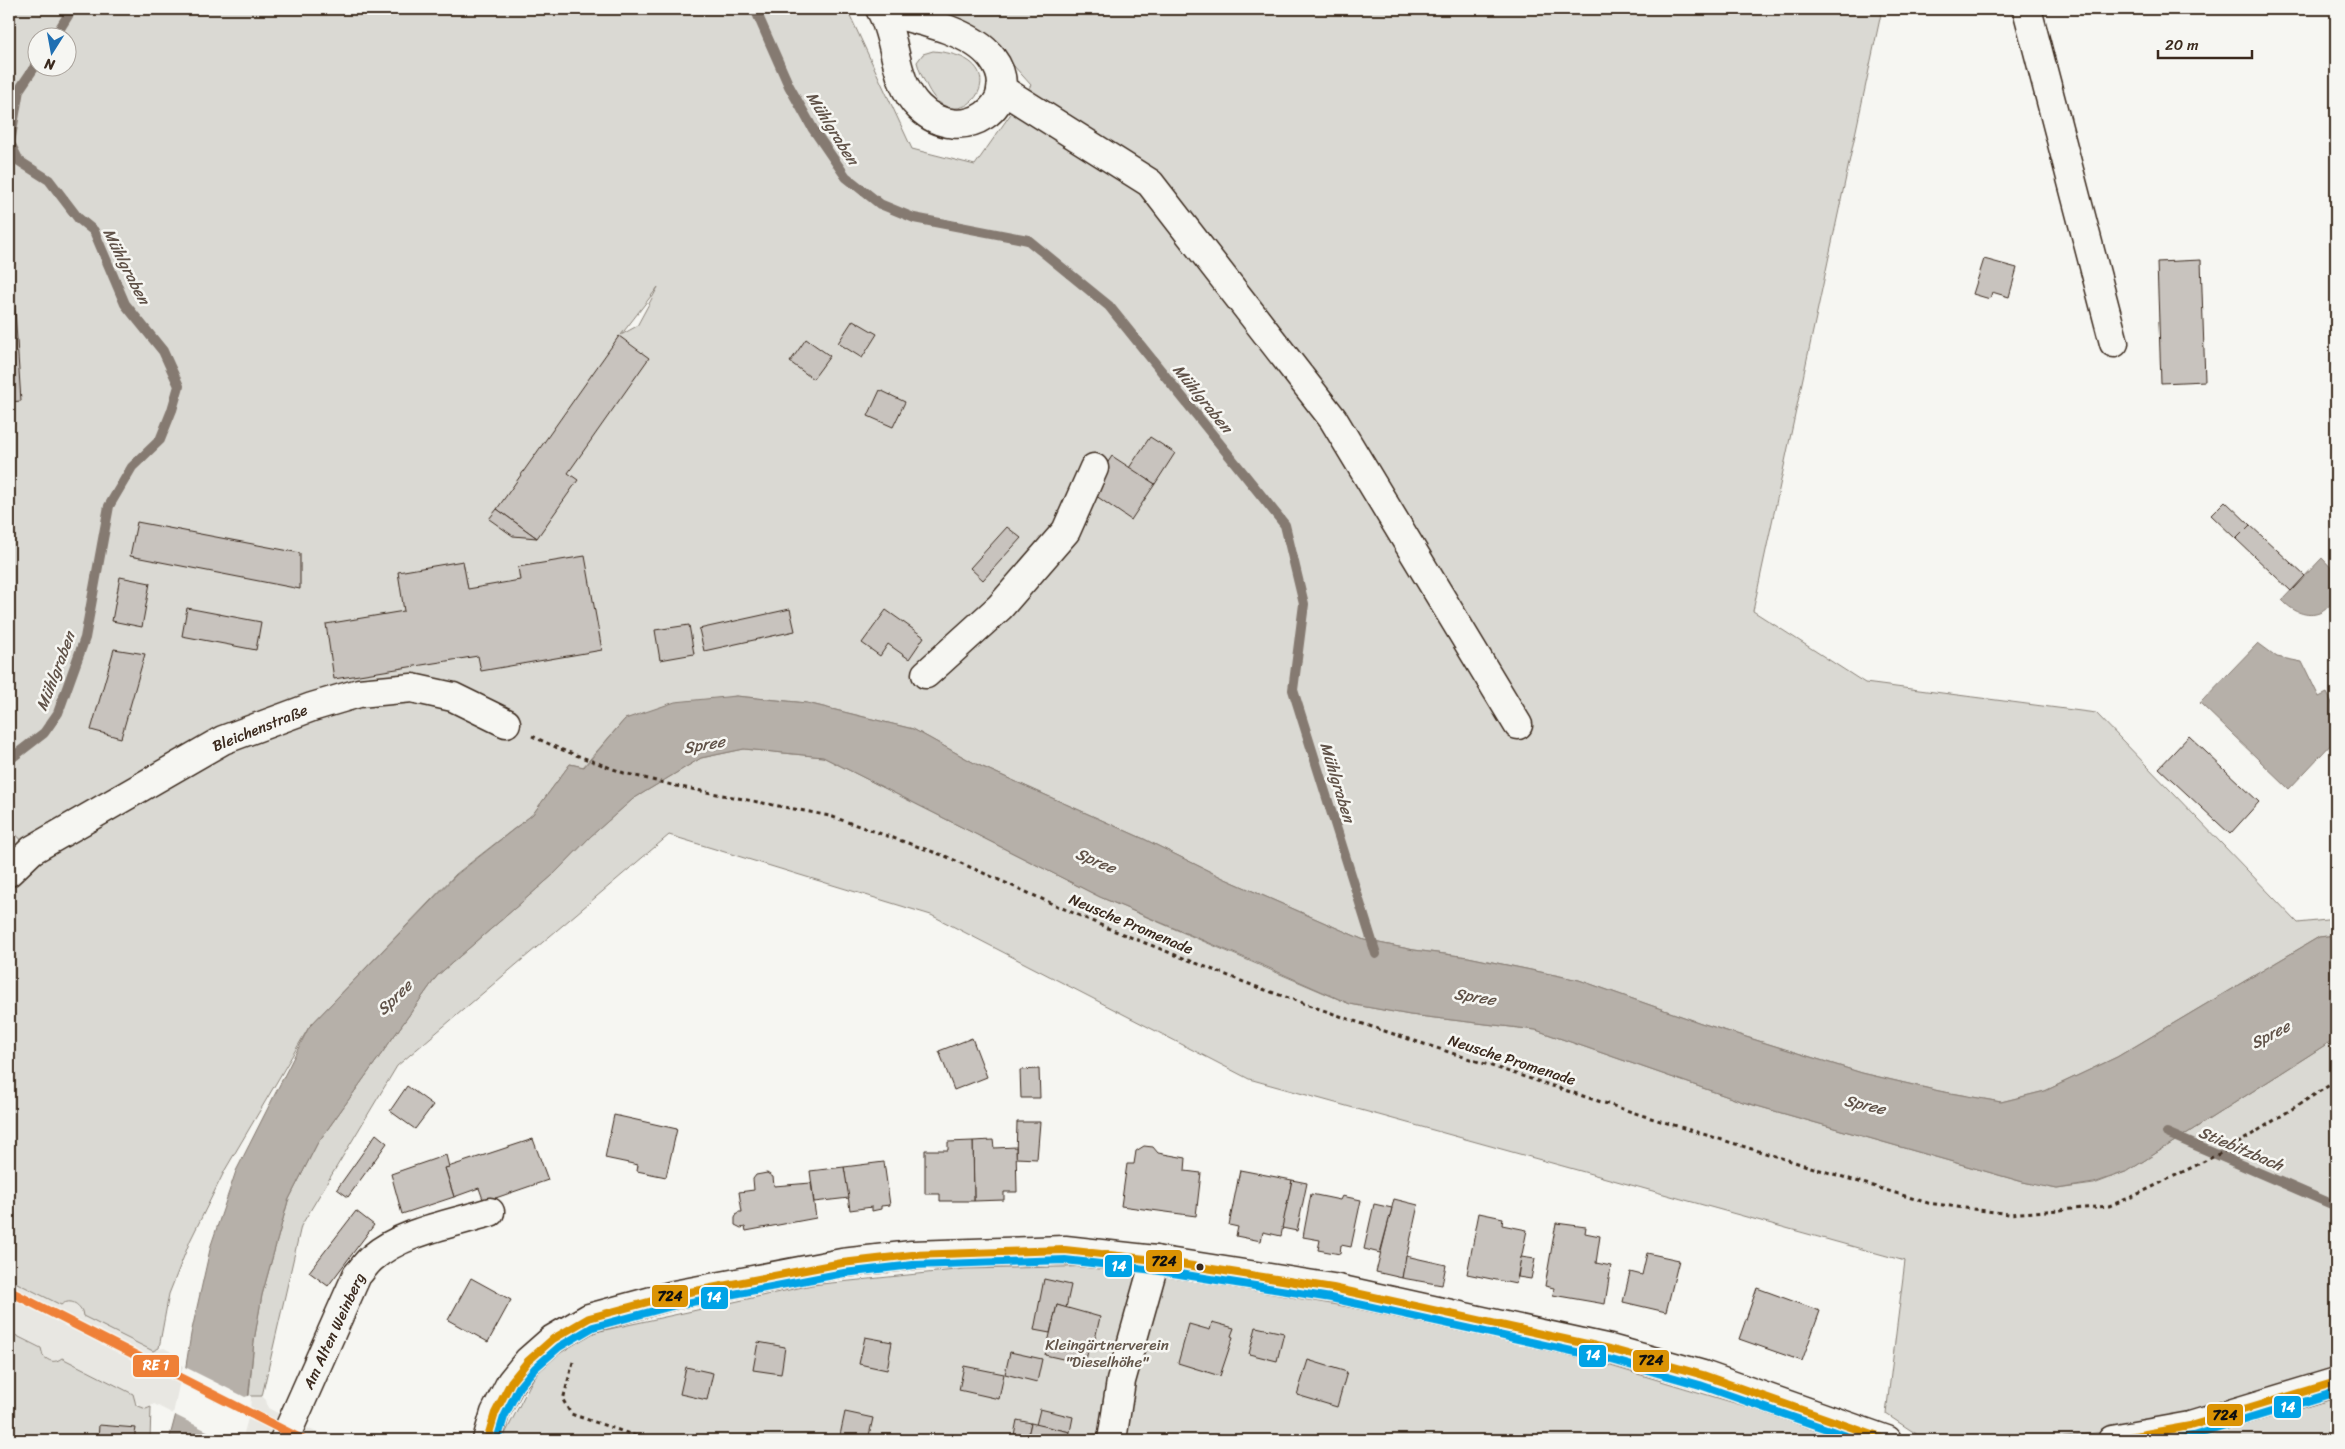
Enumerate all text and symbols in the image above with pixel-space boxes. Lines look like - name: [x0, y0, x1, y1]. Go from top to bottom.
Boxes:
- north arrow: [28, 28, 78, 78]
- scale bar: [2158, 28, 2251, 60]
- text: 20 m: [2165, 32, 2199, 58]
- text: N: [42, 51, 58, 78]
- water label: Mühlgraben: [798, 86, 868, 173]
- water label: Mühlgraben: [95, 223, 159, 312]
- water label: Mühlgraben: [1165, 357, 1241, 441]
- water label: Mühlgraben: [27, 625, 85, 715]
- street label: Bleichenstraße: [208, 697, 312, 759]
- water label: Spree: [681, 726, 729, 762]
- water label: Mühlgraben: [1312, 738, 1364, 828]
- water label: Spree: [1071, 839, 1122, 883]
- street label: Neusche Promenade: [1065, 886, 1198, 962]
- water label: Spree: [369, 971, 421, 1022]
- water label: Spree: [1452, 979, 1499, 1014]
- water label: Spree: [2245, 1011, 2297, 1057]
- street label: Neusche Promenade: [1445, 1027, 1579, 1093]
- water label: Spree: [1841, 1086, 1890, 1124]
- water label: Stiebitzbach: [2194, 1118, 2289, 1180]
- line badge: 724: [1145, 1249, 1183, 1273]
- text: 724: [1152, 1249, 1177, 1274]
- line badge: 14: [1104, 1254, 1133, 1278]
- text: 14: [1112, 1254, 1127, 1279]
- unlabelled marker: [1195, 1262, 1205, 1272]
- street label: Am Alten Weinberg: [295, 1268, 373, 1394]
- line badge: 724: [651, 1284, 689, 1308]
- text: 724: [658, 1284, 683, 1309]
- text: 14: [707, 1285, 722, 1310]
- line badge: 14: [700, 1286, 729, 1310]
- park label: Kleingärtnerverein "Dieselhöhe": [1045, 1332, 1169, 1375]
- text: 14: [1586, 1343, 1601, 1368]
- line badge: 14: [1578, 1344, 1607, 1368]
- text: 724: [1639, 1348, 1664, 1373]
- line badge: 724: [1632, 1349, 1670, 1373]
- text: RE 1: [142, 1353, 169, 1378]
- line badge: RE 1: [132, 1354, 180, 1378]
- line badge: 14: [2273, 1395, 2302, 1419]
- text: 14: [2281, 1395, 2296, 1420]
- line badge: 724: [2206, 1403, 2244, 1427]
- text: 724: [2213, 1403, 2238, 1428]

